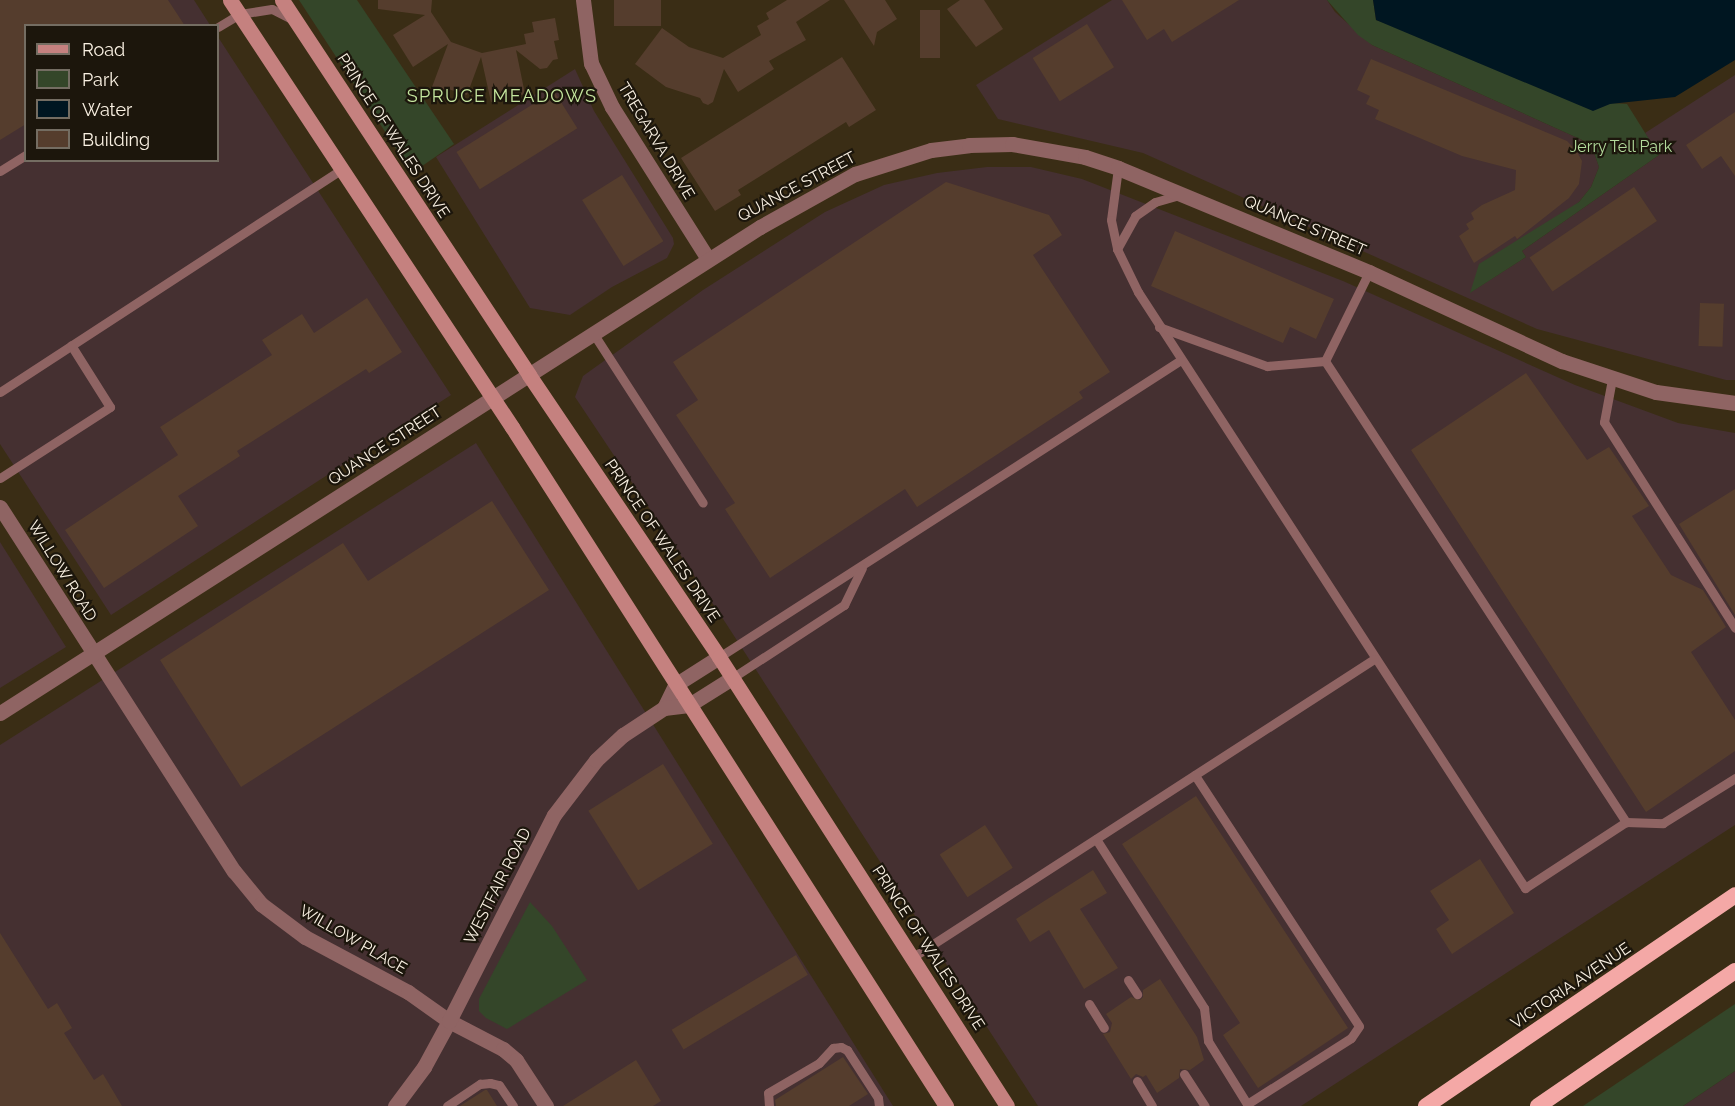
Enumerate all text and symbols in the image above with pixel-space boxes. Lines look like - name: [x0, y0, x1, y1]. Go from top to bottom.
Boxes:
- legend: [24, 24, 219, 162]
- text: Road: [82, 39, 125, 60]
- street label: PRINCE OF WALES DRIVE: [332, 50, 454, 222]
- text: Park: [82, 69, 119, 90]
- street label: TREGARVA DRIVE: [613, 79, 699, 203]
- district label: SPRUCE MEADOWS: [407, 85, 597, 107]
- text: Water: [82, 99, 132, 120]
- text: Building: [82, 129, 150, 150]
- park label: Jerry Tell Park: [1569, 137, 1673, 157]
- street label: QUANCE STREET: [735, 148, 859, 226]
- street label: QUANCE STREET: [1241, 192, 1369, 260]
- street label: QUANCE STREET: [325, 402, 445, 490]
- street label: PRINCE OF WALES DRIVE: [600, 456, 724, 626]
- street label: WILLOW ROAD: [23, 517, 101, 625]
- street label: WESTFAIR ROAD: [460, 825, 536, 947]
- street label: PRINCE OF WALES DRIVE: [867, 862, 989, 1034]
- street label: WILLOW PLACE: [296, 901, 410, 979]
- street label: VICTORIA AVENUE: [1507, 939, 1635, 1033]

